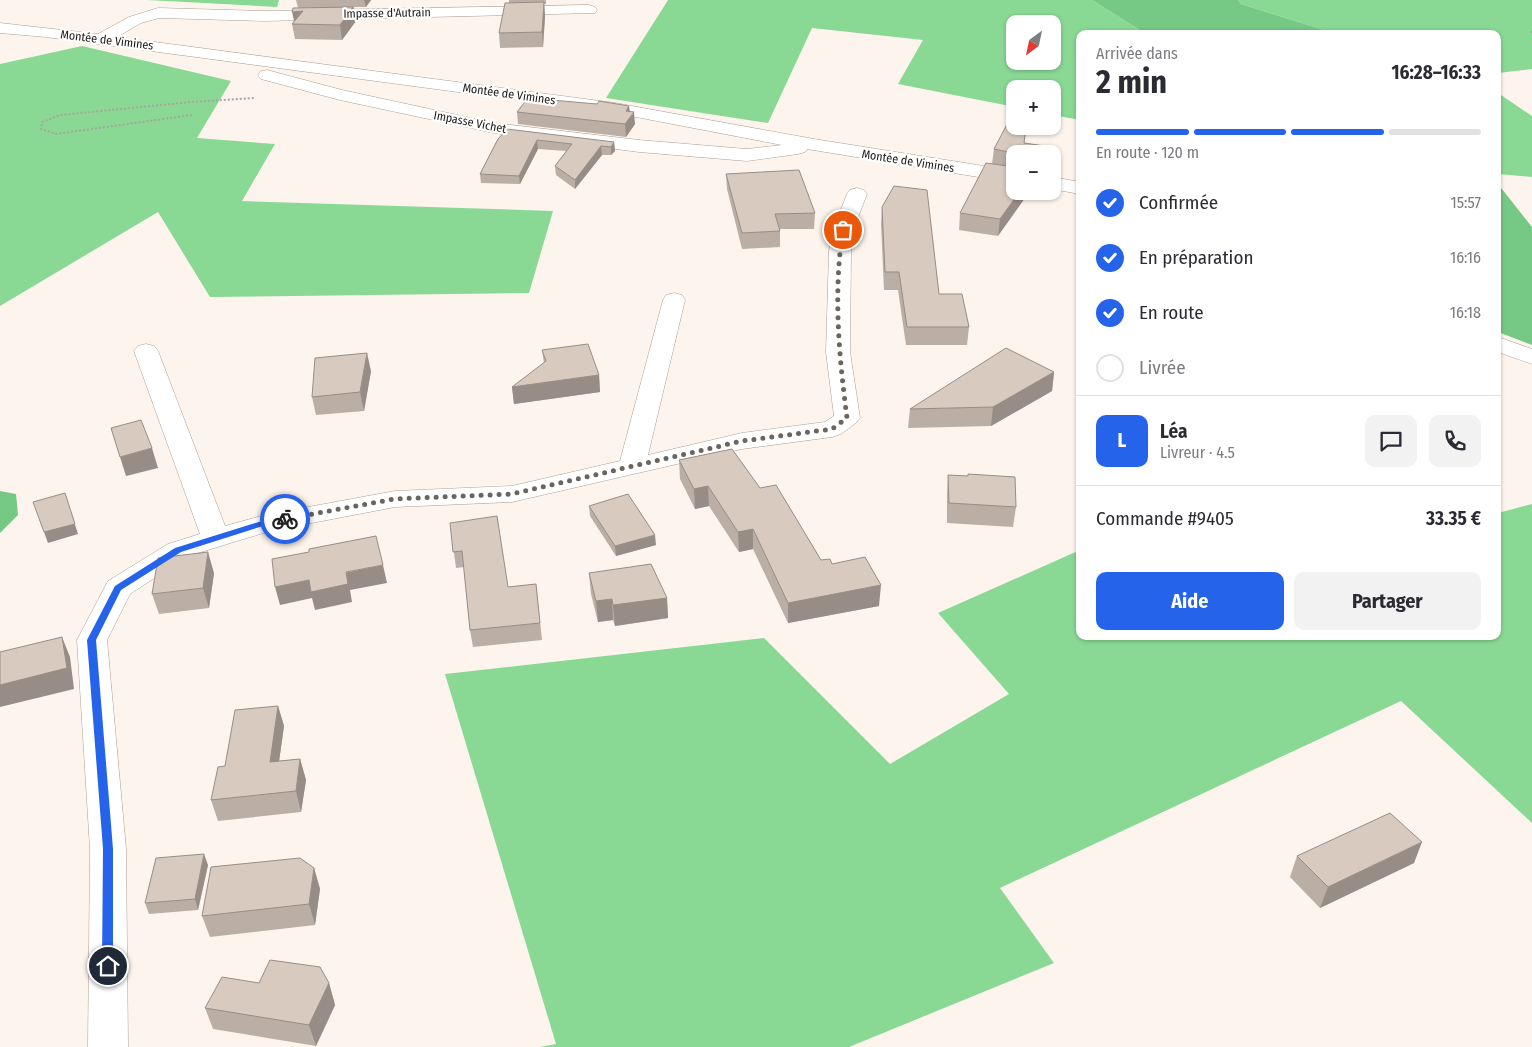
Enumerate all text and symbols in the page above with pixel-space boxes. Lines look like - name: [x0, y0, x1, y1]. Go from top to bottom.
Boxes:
- street label: Impasse d'Autrain: [343, 5, 431, 21]
- north arrow: [1006, 15, 1061, 70]
- map controls: [1006, 15, 1061, 200]
- street label: Montée de Vimines: [60, 27, 154, 53]
- text: Arrivée dans: [1096, 44, 1178, 63]
- text: 16:28–16:33: [1392, 61, 1481, 84]
- text: 2 min: [1096, 63, 1167, 101]
- button: +: [1006, 80, 1061, 135]
- street label: Montée de Vimines: [462, 81, 556, 107]
- street label: Impasse Vichet: [432, 108, 508, 136]
- text: En route · 120 m: [1096, 143, 1199, 162]
- button: −: [1006, 145, 1061, 200]
- street label: Montée de Vimines: [861, 147, 955, 175]
- icon: check: [1096, 189, 1124, 217]
- text: Confirmée: [1139, 191, 1218, 214]
- text: 15:57: [1450, 193, 1481, 212]
- pin: [822, 209, 864, 251]
- icon: bag: [829, 216, 857, 244]
- icon: check: [1096, 244, 1124, 272]
- text: En préparation: [1139, 246, 1253, 269]
- text: 16:16: [1450, 248, 1481, 267]
- icon: check: [1096, 299, 1124, 327]
- text: En route: [1139, 301, 1204, 324]
- text: 16:18: [1450, 303, 1481, 322]
- text: Livrée: [1139, 356, 1186, 379]
- button: chat: [1365, 415, 1417, 467]
- button: phone: [1429, 415, 1481, 467]
- text: Léa: [1160, 420, 1187, 443]
- text: L: [1118, 429, 1126, 452]
- text: Livreur · 4.5: [1160, 443, 1235, 462]
- courier: [260, 494, 310, 544]
- icon: bike: [271, 505, 299, 533]
- text: Commande #9405: [1096, 507, 1234, 530]
- text: 33.35 €: [1426, 507, 1481, 530]
- button: Aide: [1096, 572, 1284, 630]
- button: Partager: [1294, 572, 1481, 630]
- pin: [87, 945, 129, 987]
- icon: home: [94, 952, 122, 980]

